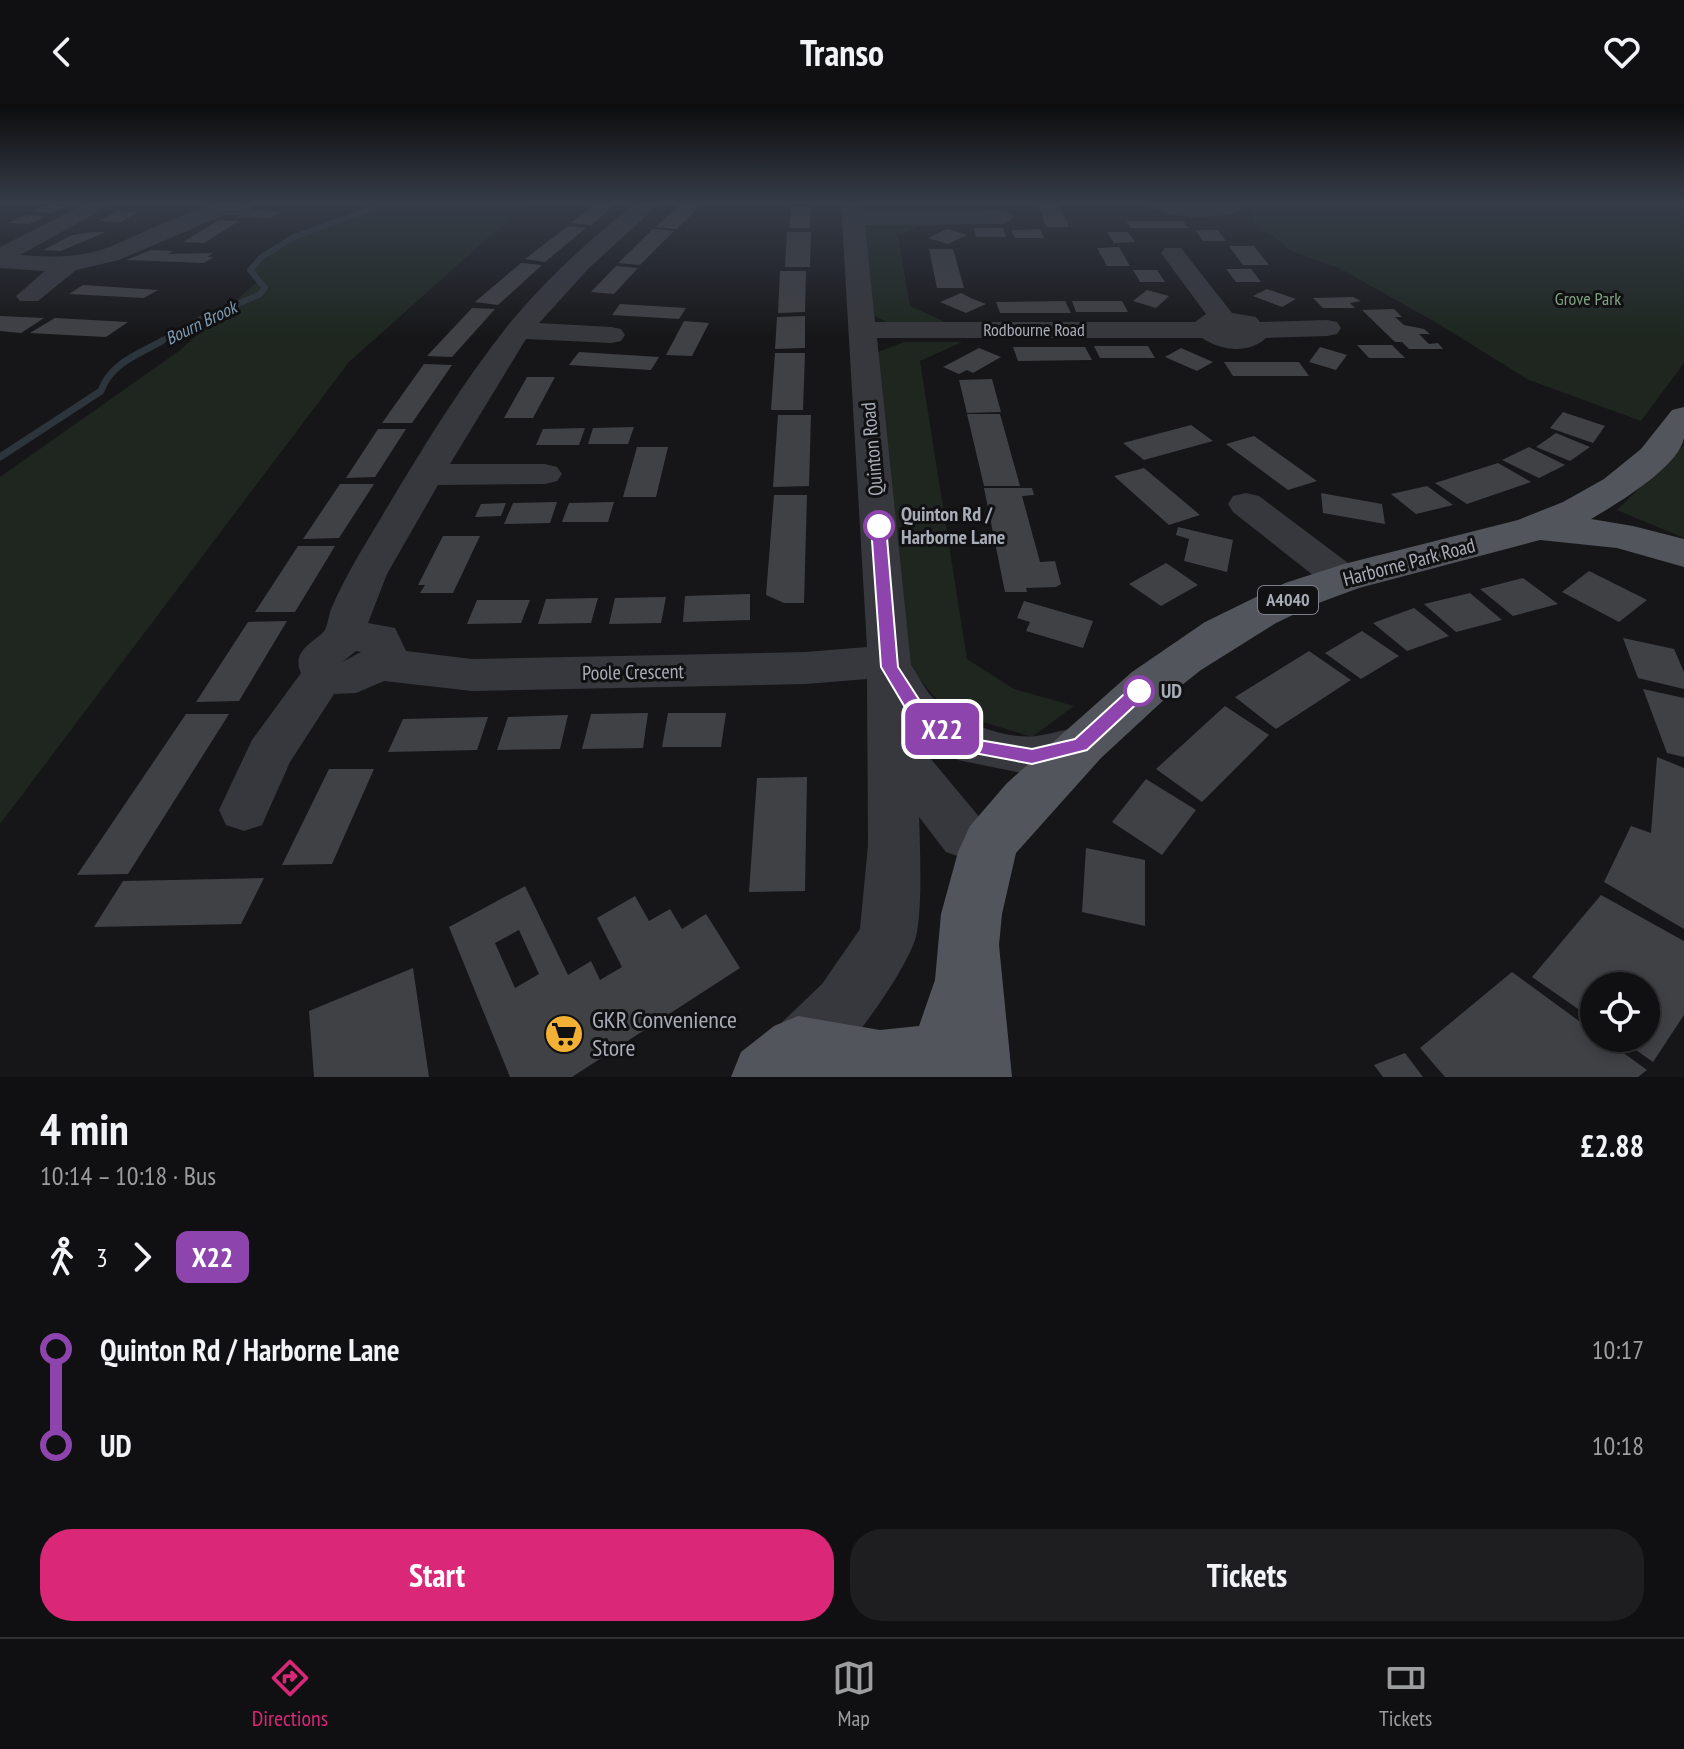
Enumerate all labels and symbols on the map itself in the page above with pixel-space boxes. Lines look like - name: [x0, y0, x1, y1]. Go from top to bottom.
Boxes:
- park label: Grove Park: [1555, 287, 1621, 310]
- water label: Bourn Brook: [161, 295, 242, 350]
- street label: Rodbourne Road: [983, 318, 1085, 341]
- street label: Quinton Road: [855, 401, 889, 497]
- place label: Quinton Rd / Harborne Lane: [901, 501, 1005, 550]
- marker: Quinton Rd / Harborne Lane: [864, 511, 894, 541]
- street label: Harborne Park Road: [1340, 532, 1478, 592]
- road number: A4040: [1258, 586, 1318, 614]
- street label: Poole Crescent: [582, 658, 685, 686]
- marker: UD: [1124, 676, 1154, 706]
- place label: UD: [1161, 678, 1182, 704]
- line badge: X22: [896, 703, 988, 755]
- place label: GKR Convenience Store: [592, 1004, 737, 1063]
- supermarket icon: GKR Convenience Store: [543, 1013, 585, 1055]

